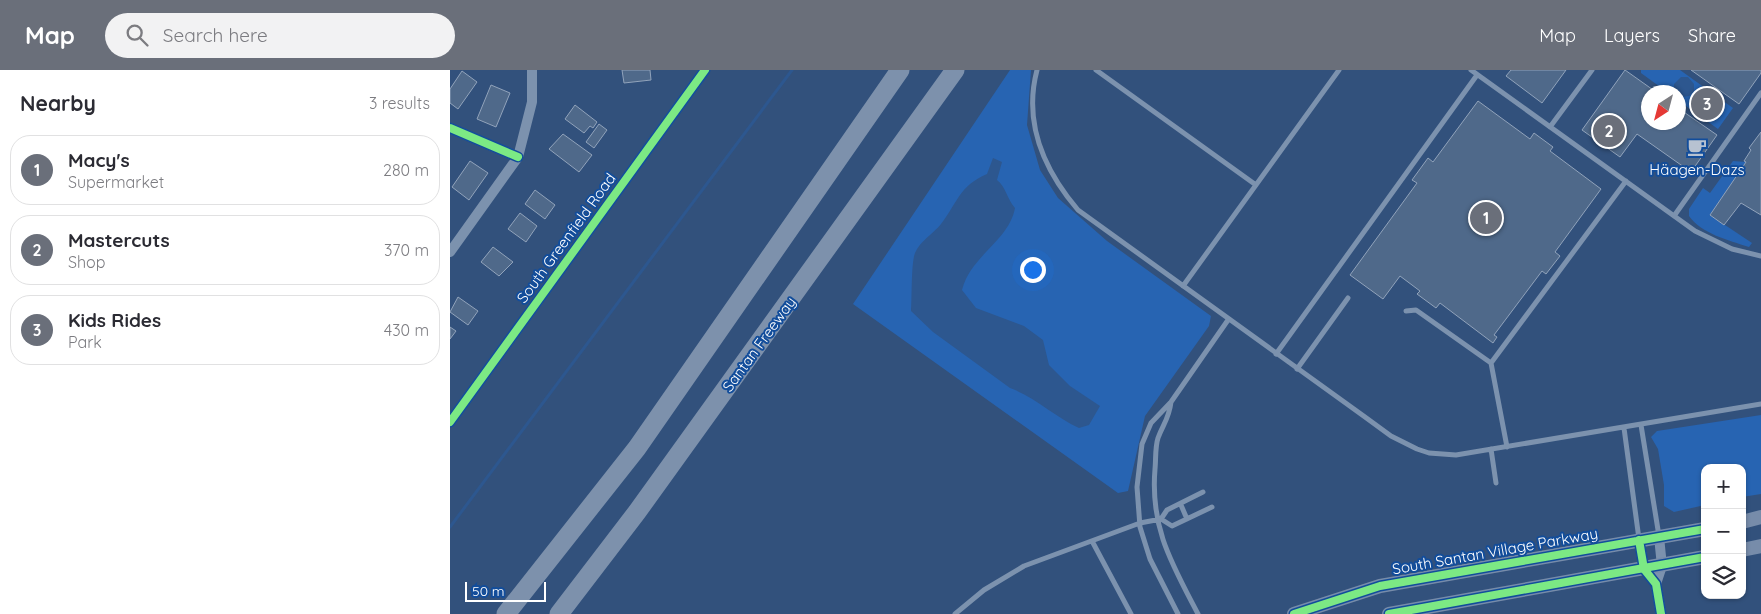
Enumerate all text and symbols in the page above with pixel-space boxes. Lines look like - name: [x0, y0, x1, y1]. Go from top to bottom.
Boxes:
- search box: [105, 13, 455, 58]
- text: Map: [25, 20, 75, 50]
- icon: search: [123, 21, 151, 49]
- text: Search here: [163, 23, 268, 47]
- text: Map: [1539, 24, 1576, 47]
- text: Layers: [1604, 24, 1660, 47]
- text: Share: [1688, 24, 1736, 47]
- north arrow: [1641, 85, 1686, 130]
- pin: 3: [1691, 85, 1723, 123]
- text: Nearby: [20, 90, 96, 116]
- text: 3 results: [369, 93, 430, 113]
- pin: 2: [1593, 112, 1625, 150]
- cafe icon: Häagen-Dazs: [1686, 136, 1708, 158]
- text: Macy's: [68, 148, 130, 172]
- text: 1: [34, 160, 40, 180]
- text: 280 m: [383, 160, 429, 180]
- place label: Häagen-Dazs: [1649, 160, 1745, 179]
- street label: South Greenfield Road: [512, 169, 620, 307]
- text: Supermarket: [68, 172, 164, 192]
- pin: 1: [1470, 199, 1502, 237]
- text: Mastercuts: [68, 228, 170, 252]
- text: 2: [32, 240, 42, 260]
- text: 370 m: [384, 240, 429, 260]
- text: Shop: [68, 252, 105, 272]
- your location: [1020, 257, 1046, 283]
- street label: Santan Freeway: [718, 293, 800, 395]
- text: Kids Rides: [68, 308, 161, 332]
- text: 3: [33, 320, 41, 340]
- text: 430 m: [384, 320, 429, 340]
- text: Park: [68, 332, 102, 352]
- map controls: [1701, 464, 1746, 599]
- button: +: [1701, 464, 1746, 509]
- button: −: [1701, 509, 1746, 554]
- street label: South Santan Village Parkway: [1391, 524, 1599, 578]
- button: layers: [1701, 554, 1746, 599]
- scale bar: [465, 579, 546, 602]
- text: 50 m: [472, 582, 505, 600]

